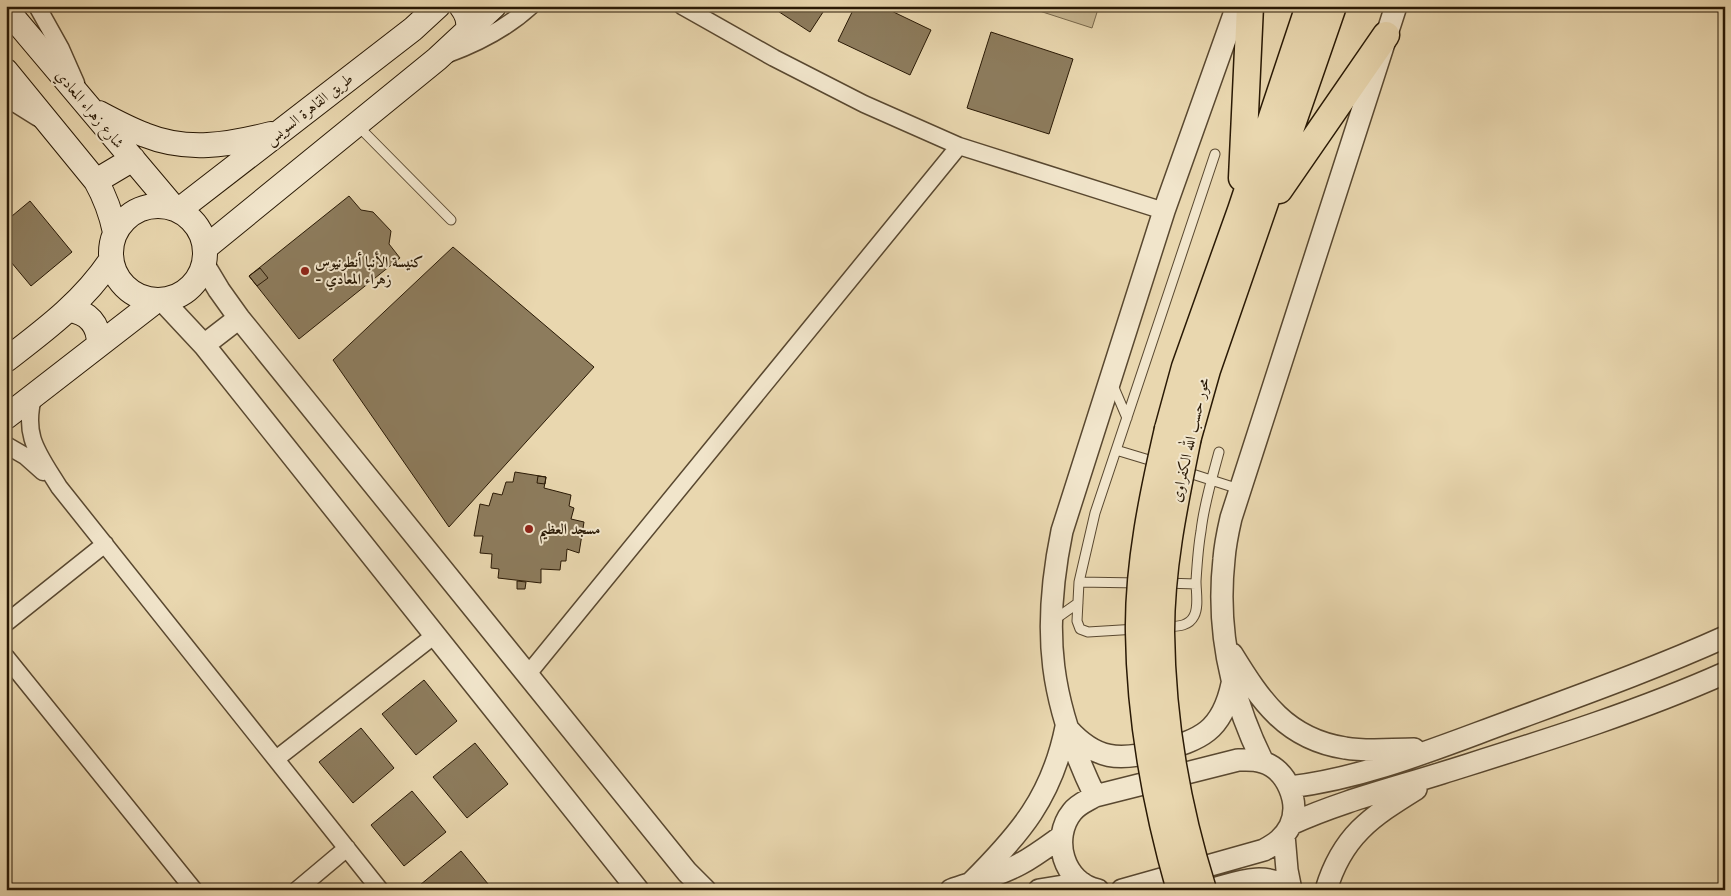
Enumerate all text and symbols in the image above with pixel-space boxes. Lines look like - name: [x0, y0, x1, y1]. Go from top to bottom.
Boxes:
- street label: شارع زهراء المعادي: [49, 66, 129, 154]
- street label: طريق القاهرة السويس: [261, 68, 357, 150]
- place label: كنيسة الأنبا أنطونيوس - زهراء المعادي: [315, 251, 423, 291]
- marker: كنيسة الأنبا أنطونيوس - زهراء المعادي: [299, 265, 311, 277]
- street label: محور حسب الله الكفراوى: [1164, 375, 1214, 504]
- place label: مسجد العظيم: [539, 519, 600, 544]
- marker: مسجد العظيم: [523, 523, 535, 535]

